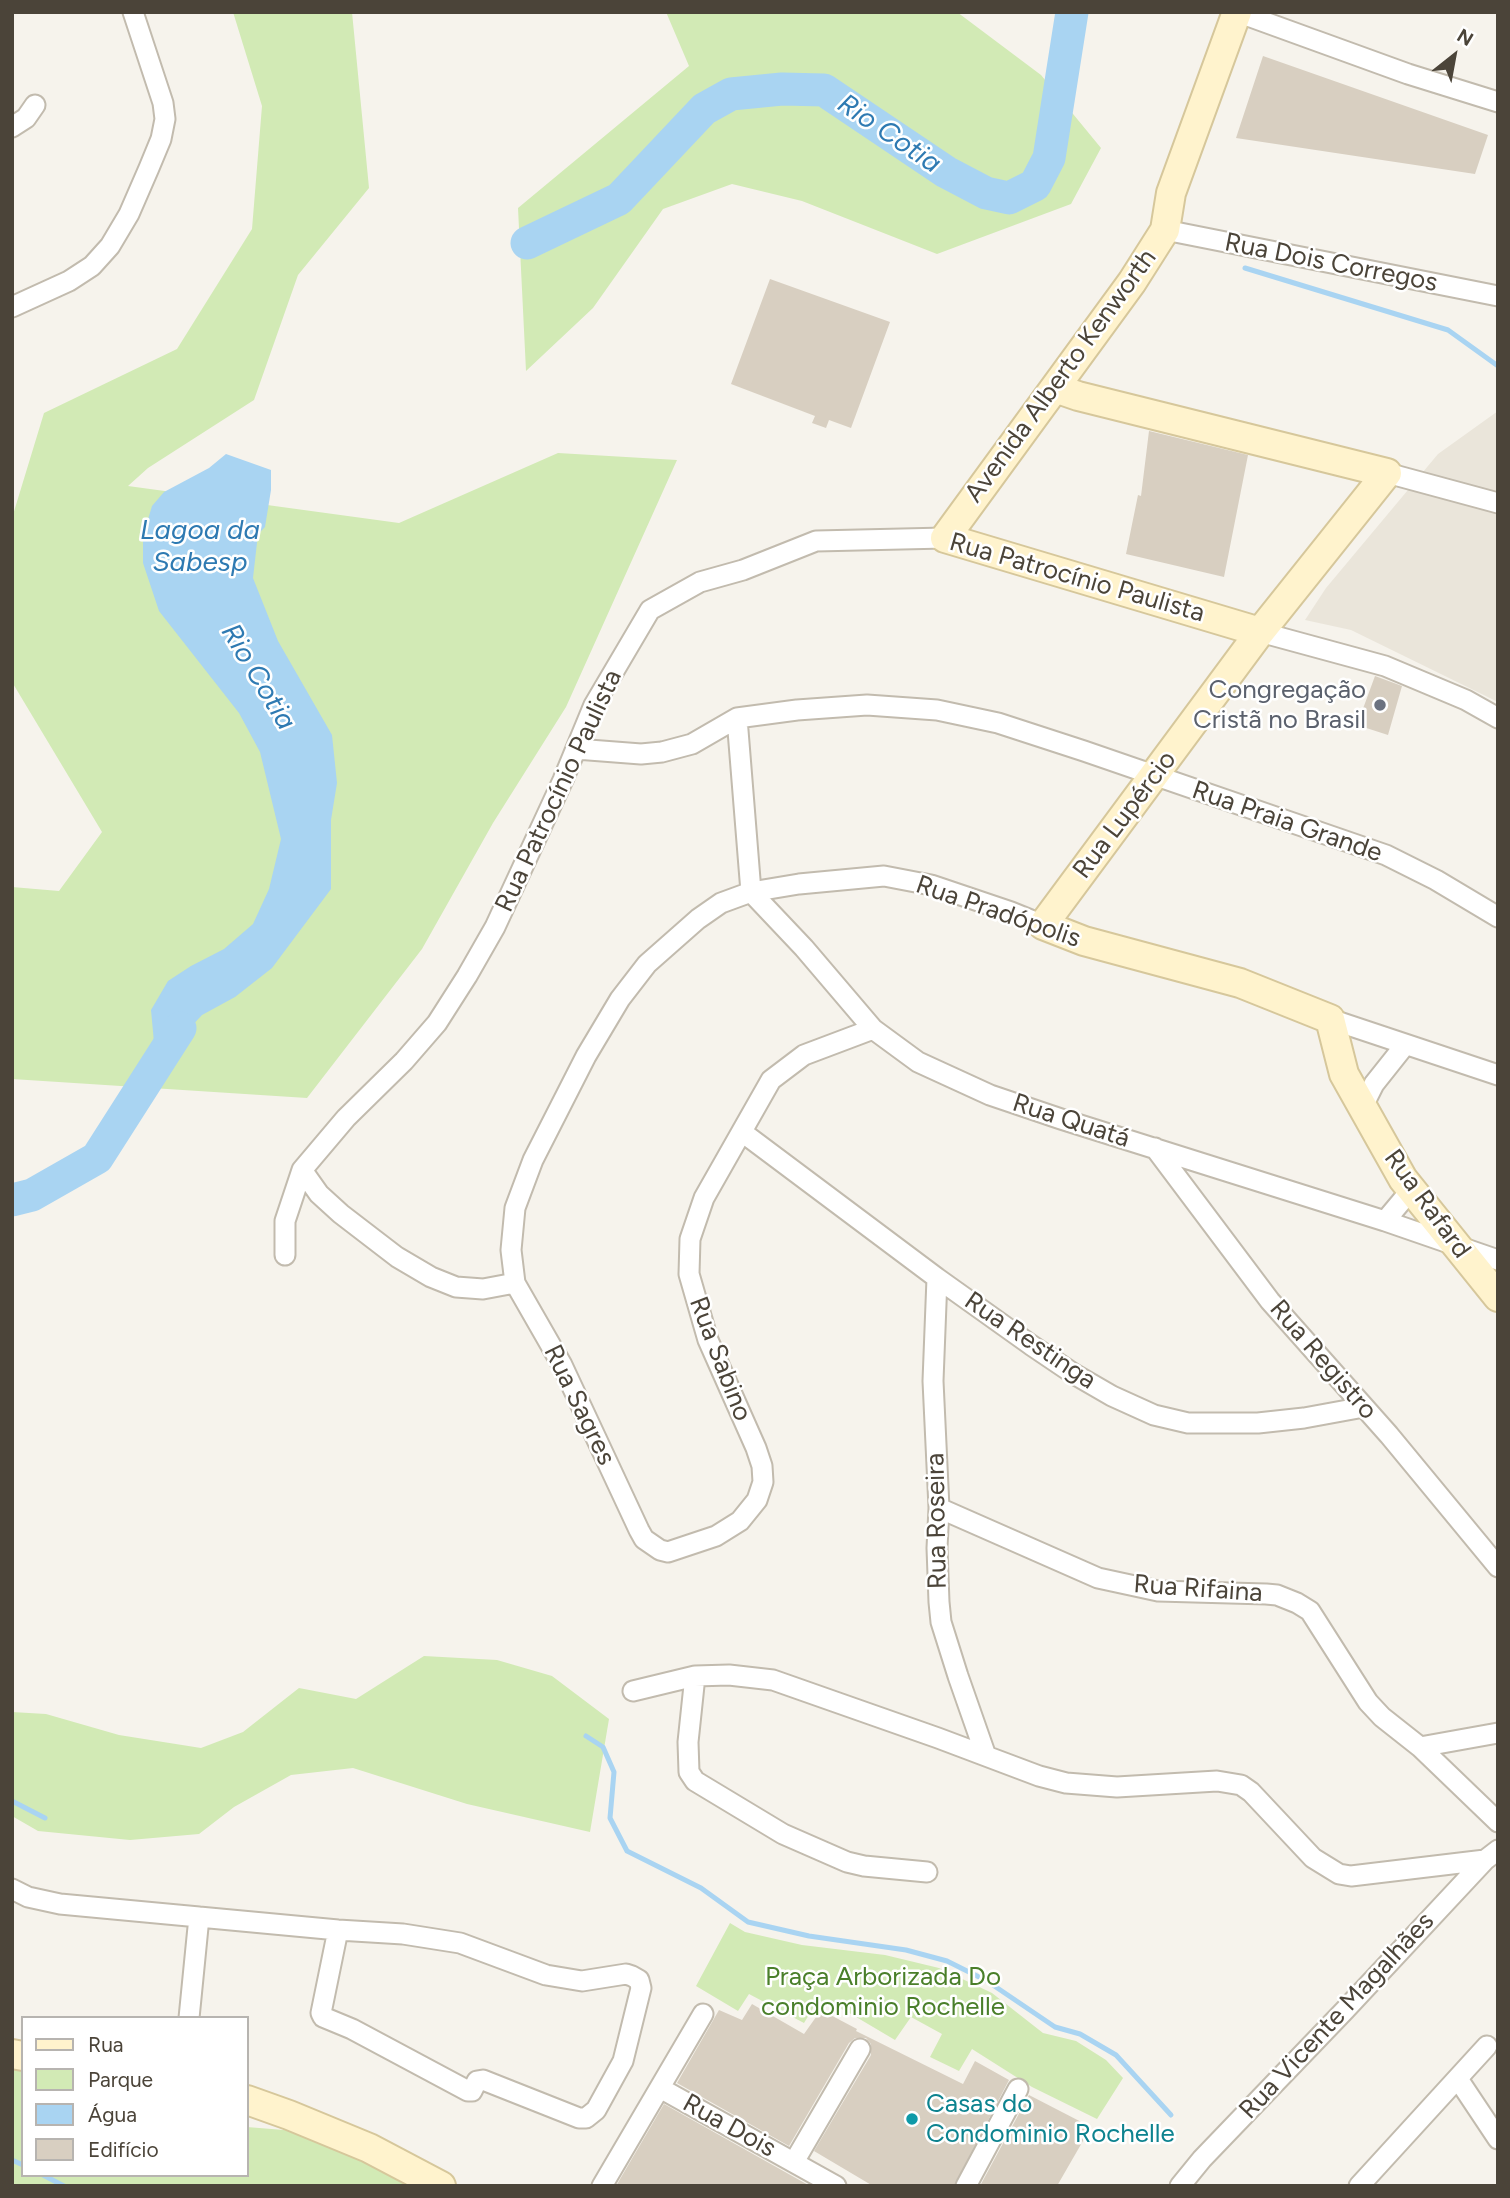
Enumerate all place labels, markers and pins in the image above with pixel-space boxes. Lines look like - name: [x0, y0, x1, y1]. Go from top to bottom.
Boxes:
- place label: Congregação Cristã no Brasil: [1193, 674, 1366, 736]
- marker: Congregação Cristã no Brasil: [1372, 697, 1388, 713]
- place label: Casas do Condominio Rochelle: [926, 2088, 1175, 2150]
- marker: Casas do Condominio Rochelle: [904, 2111, 920, 2127]

